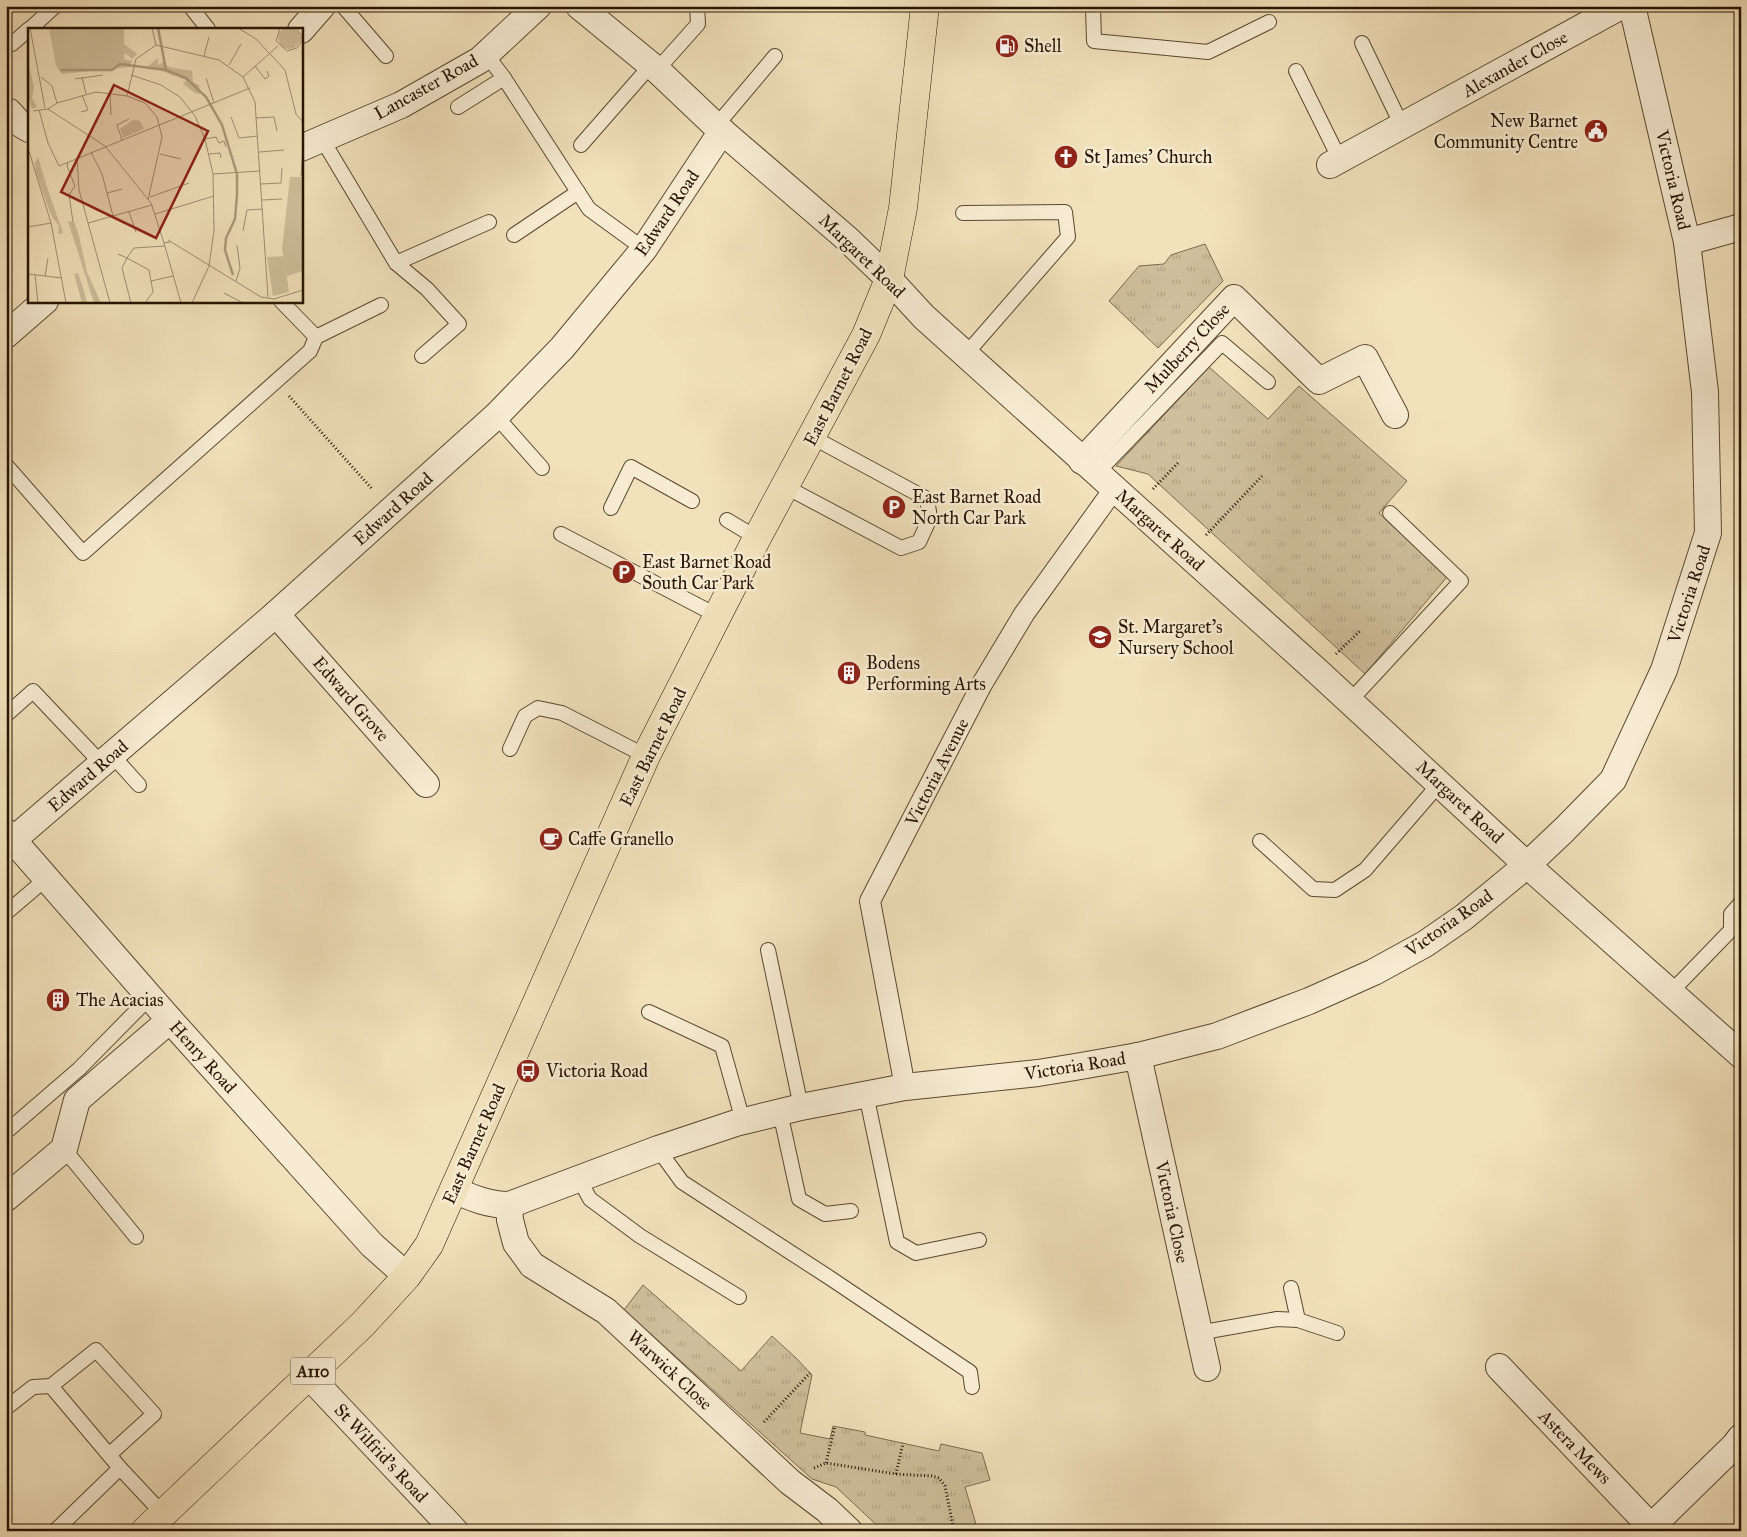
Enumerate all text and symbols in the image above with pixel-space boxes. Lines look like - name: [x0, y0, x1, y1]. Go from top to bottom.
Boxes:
- street label: Alexander Close: [1458, 26, 1572, 103]
- inset map: [28, 28, 302, 302]
- fuel station icon: Shell: [994, 33, 1020, 59]
- place label: Shell: [1024, 35, 1062, 57]
- street label: Lancaster Road: [370, 49, 482, 125]
- place label: New Barnet Community Centre: [1434, 110, 1579, 153]
- public building icon: New Barnet Community Centre: [1583, 118, 1609, 144]
- street label: Victoria Road: [1651, 127, 1695, 232]
- church icon: St James' Church: [1053, 144, 1079, 170]
- place label: St James' Church: [1084, 146, 1213, 169]
- street label: Edward Road: [630, 166, 704, 260]
- street label: Margaret Road: [814, 209, 910, 303]
- street label: Mulberry Close: [1140, 298, 1234, 398]
- street label: East Barnet Road: [799, 324, 877, 450]
- street label: Edward Road: [349, 468, 437, 550]
- street label: Margaret Road: [1110, 484, 1209, 576]
- place label: East Barnet Road North Car Park: [912, 486, 1041, 529]
- parking icon: East Barnet Road North Car Park: [881, 494, 907, 520]
- street label: Victoria Road: [1662, 542, 1715, 647]
- place label: East Barnet Road South Car Park: [642, 551, 771, 594]
- parking icon: East Barnet Road South Car Park: [611, 559, 637, 585]
- place label: St. Margaret's Nursery School: [1118, 616, 1234, 659]
- school or university icon: St. Margaret's Nursery School: [1087, 624, 1113, 650]
- street label: Edward Grove: [308, 652, 394, 746]
- place label: Bodens Performing Arts: [866, 652, 986, 696]
- building icon: Bodens Performing Arts: [836, 660, 862, 686]
- street label: East Barnet Road: [615, 684, 691, 810]
- street label: Victoria Avenue: [900, 715, 974, 830]
- street label: Edward Road: [43, 735, 133, 817]
- street label: Margaret Road: [1411, 756, 1508, 849]
- cafe icon: Caffe Granello: [538, 826, 564, 852]
- place label: Caffe Granello: [568, 828, 674, 850]
- street label: Victoria Road: [1400, 885, 1497, 962]
- building icon: The Acacias: [45, 987, 71, 1013]
- place label: The Acacias: [76, 989, 164, 1011]
- street label: Henry Road: [165, 1016, 241, 1098]
- street label: Victoria Road: [1022, 1047, 1127, 1085]
- bus stop icon: Victoria Road: [515, 1058, 541, 1084]
- place label: Victoria Road: [545, 1060, 648, 1082]
- street label: East Barnet Road: [438, 1080, 510, 1208]
- street label: Victoria Close: [1150, 1158, 1194, 1265]
- street label: Warwick Close: [623, 1325, 717, 1415]
- road number: A110: [290, 1358, 336, 1384]
- street label: St Wilfrid's Road: [330, 1399, 432, 1507]
- street label: Astera Mews: [1533, 1404, 1616, 1489]

